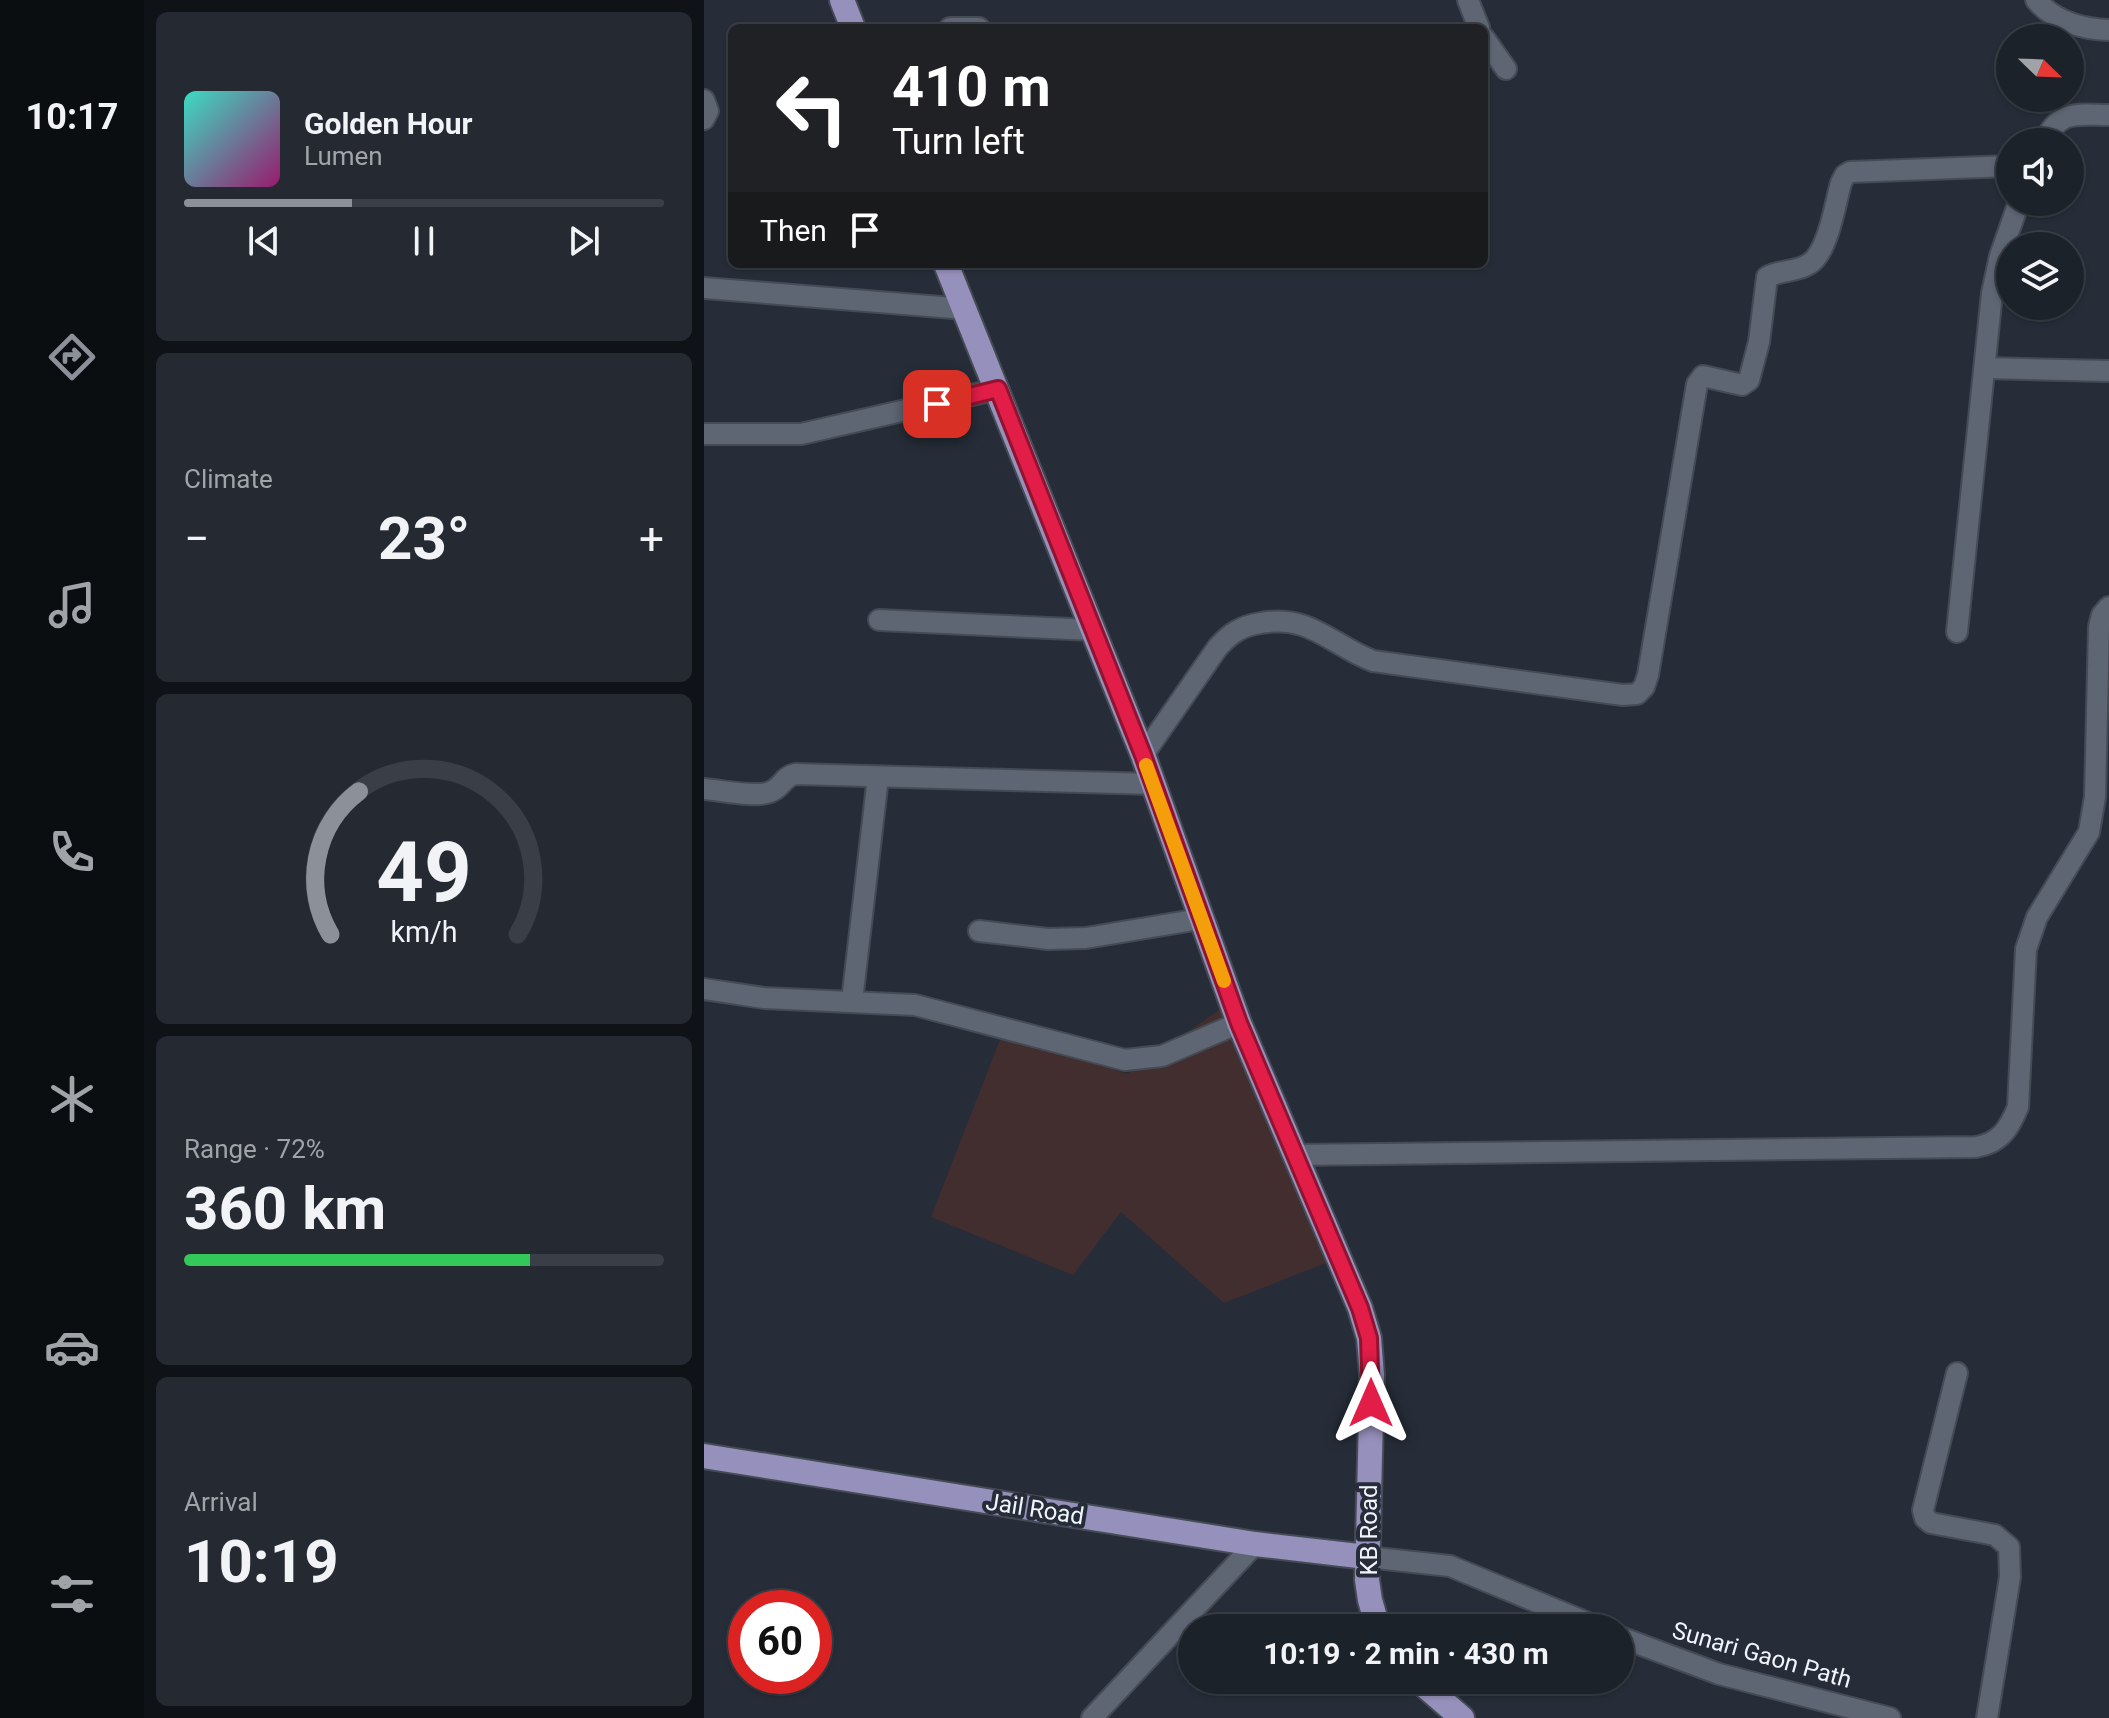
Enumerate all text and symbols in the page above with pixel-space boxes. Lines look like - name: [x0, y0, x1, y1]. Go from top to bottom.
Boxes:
- north arrow: [1996, 24, 2084, 112]
- map controls: [1996, 24, 2084, 320]
- text: 410 m: [892, 54, 1051, 120]
- icon: left: [760, 56, 864, 160]
- text: 10:17: [26, 96, 118, 138]
- text: Golden Hour: [304, 106, 473, 141]
- text: Turn left: [892, 121, 1025, 163]
- button: sound: [1996, 128, 2084, 216]
- text: Lumen: [304, 141, 383, 171]
- icon: arrive: [843, 208, 887, 252]
- text: Then: [760, 213, 827, 248]
- icon: previous: [242, 219, 286, 263]
- icon: pause: [402, 219, 446, 263]
- icon: next: [562, 219, 606, 263]
- button: layers: [1996, 232, 2084, 320]
- icon: directions: [44, 329, 100, 385]
- pin: [903, 370, 971, 438]
- icon: arrive: [915, 382, 959, 426]
- text: Climate: [184, 464, 273, 494]
- text: 23°: [378, 503, 470, 574]
- text: −: [184, 513, 209, 565]
- text: +: [639, 513, 664, 565]
- icon: music: [44, 577, 100, 633]
- icon: phone: [44, 824, 100, 880]
- text: 49: [376, 824, 472, 921]
- text: km/h: [390, 915, 458, 949]
- icon: climate: [44, 1071, 100, 1127]
- text: Range · 72%: [184, 1134, 325, 1164]
- text: 360 km: [184, 1173, 386, 1244]
- icon: car: [44, 1319, 100, 1375]
- position arrow: [1329, 1361, 1413, 1445]
- street label: KB Road: [1355, 1484, 1383, 1576]
- text: Arrival: [184, 1487, 258, 1517]
- street label: Jail Road: [984, 1487, 1086, 1531]
- text: 10:19: [184, 1526, 339, 1597]
- icon: filters: [44, 1566, 100, 1622]
- speed limit sign: 60: [728, 1590, 832, 1694]
- street label: Sunari Gaon Path: [1669, 1616, 1855, 1694]
- text: 10:19 · 2 min · 430 m: [1263, 1636, 1549, 1671]

